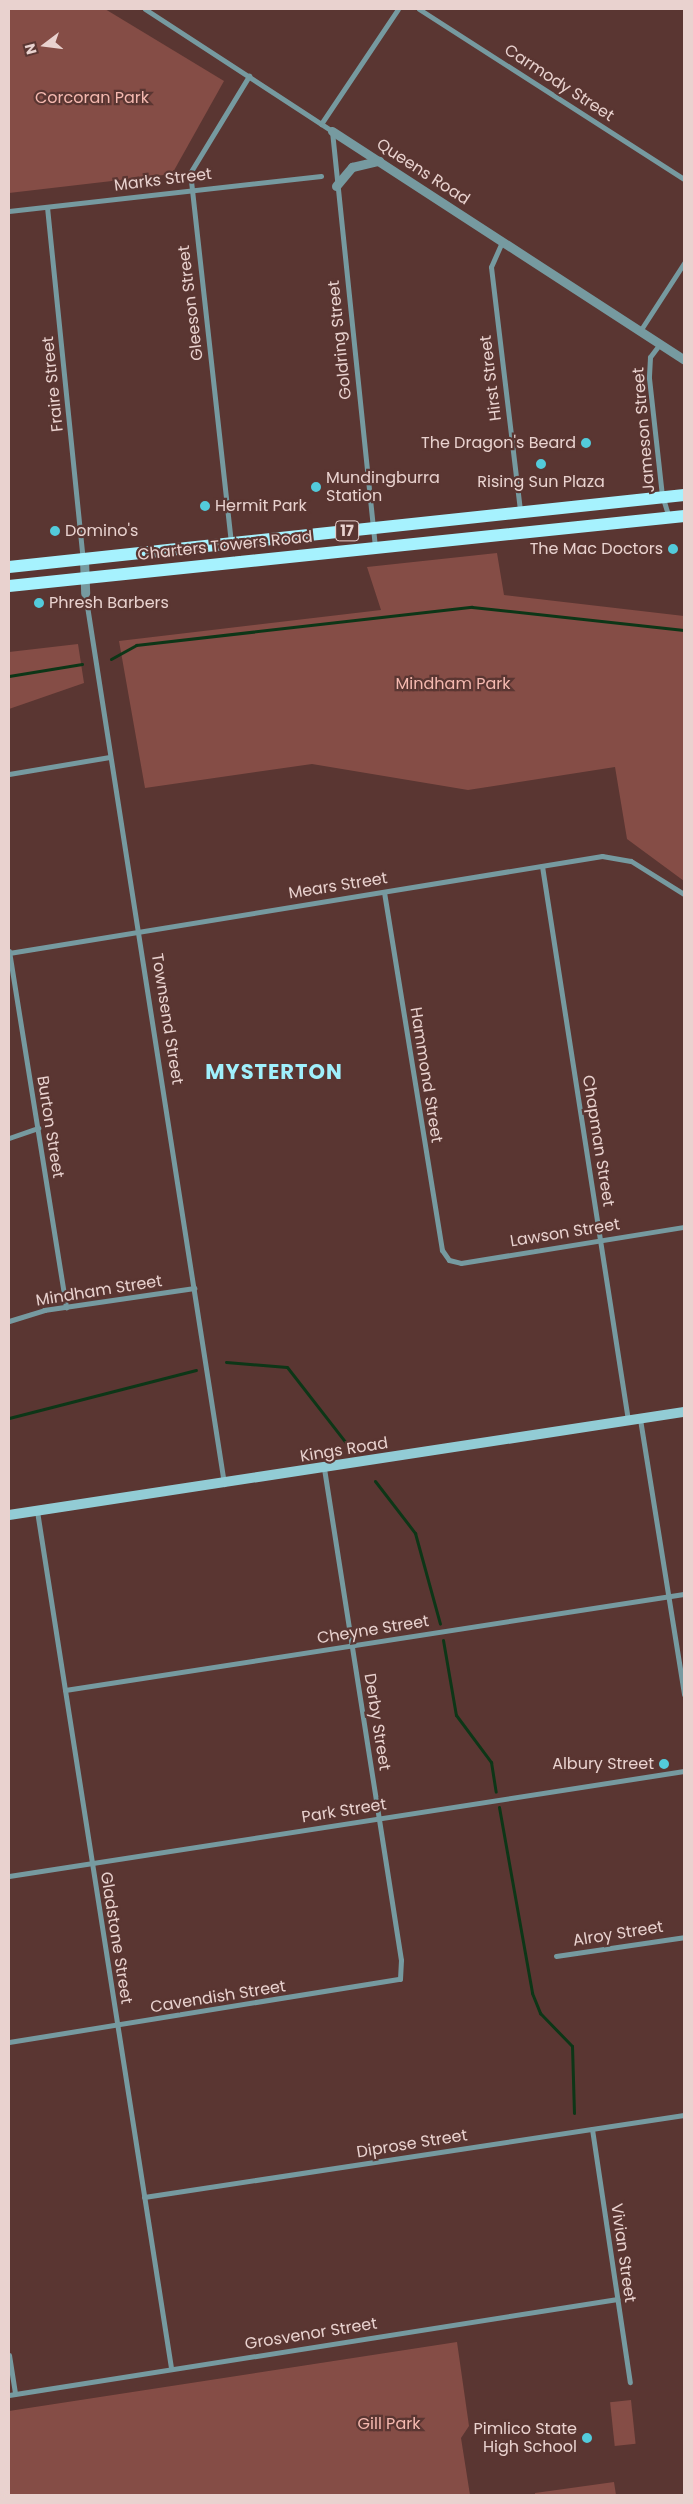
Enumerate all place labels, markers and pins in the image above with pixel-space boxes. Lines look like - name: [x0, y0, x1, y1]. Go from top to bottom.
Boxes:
- place label: The Dragon's Beard: [421, 433, 576, 453]
- marker: The Dragon's Beard: [580, 437, 592, 449]
- marker: Rising Sun Plaza: [535, 458, 547, 470]
- place label: Mundingburra Station: [326, 468, 440, 506]
- place label: Rising Sun Plaza: [477, 472, 605, 492]
- marker: Mundingburra Station: [310, 481, 322, 493]
- place label: Hermit Park: [215, 496, 307, 516]
- marker: Hermit Park: [199, 500, 211, 512]
- place label: Domino's: [65, 521, 138, 541]
- marker: Domino's: [49, 525, 61, 537]
- place label: The Mac Doctors: [530, 539, 663, 559]
- marker: The Mac Doctors: [667, 543, 679, 555]
- place label: Phresh Barbers: [49, 593, 169, 613]
- marker: Phresh Barbers: [33, 597, 45, 609]
- place label: Albury Street: [552, 1754, 654, 1774]
- marker: Albury Street: [658, 1758, 670, 1770]
- place label: Pimlico State High School: [473, 2419, 577, 2457]
- marker: Pimlico State High School: [581, 2432, 593, 2444]

